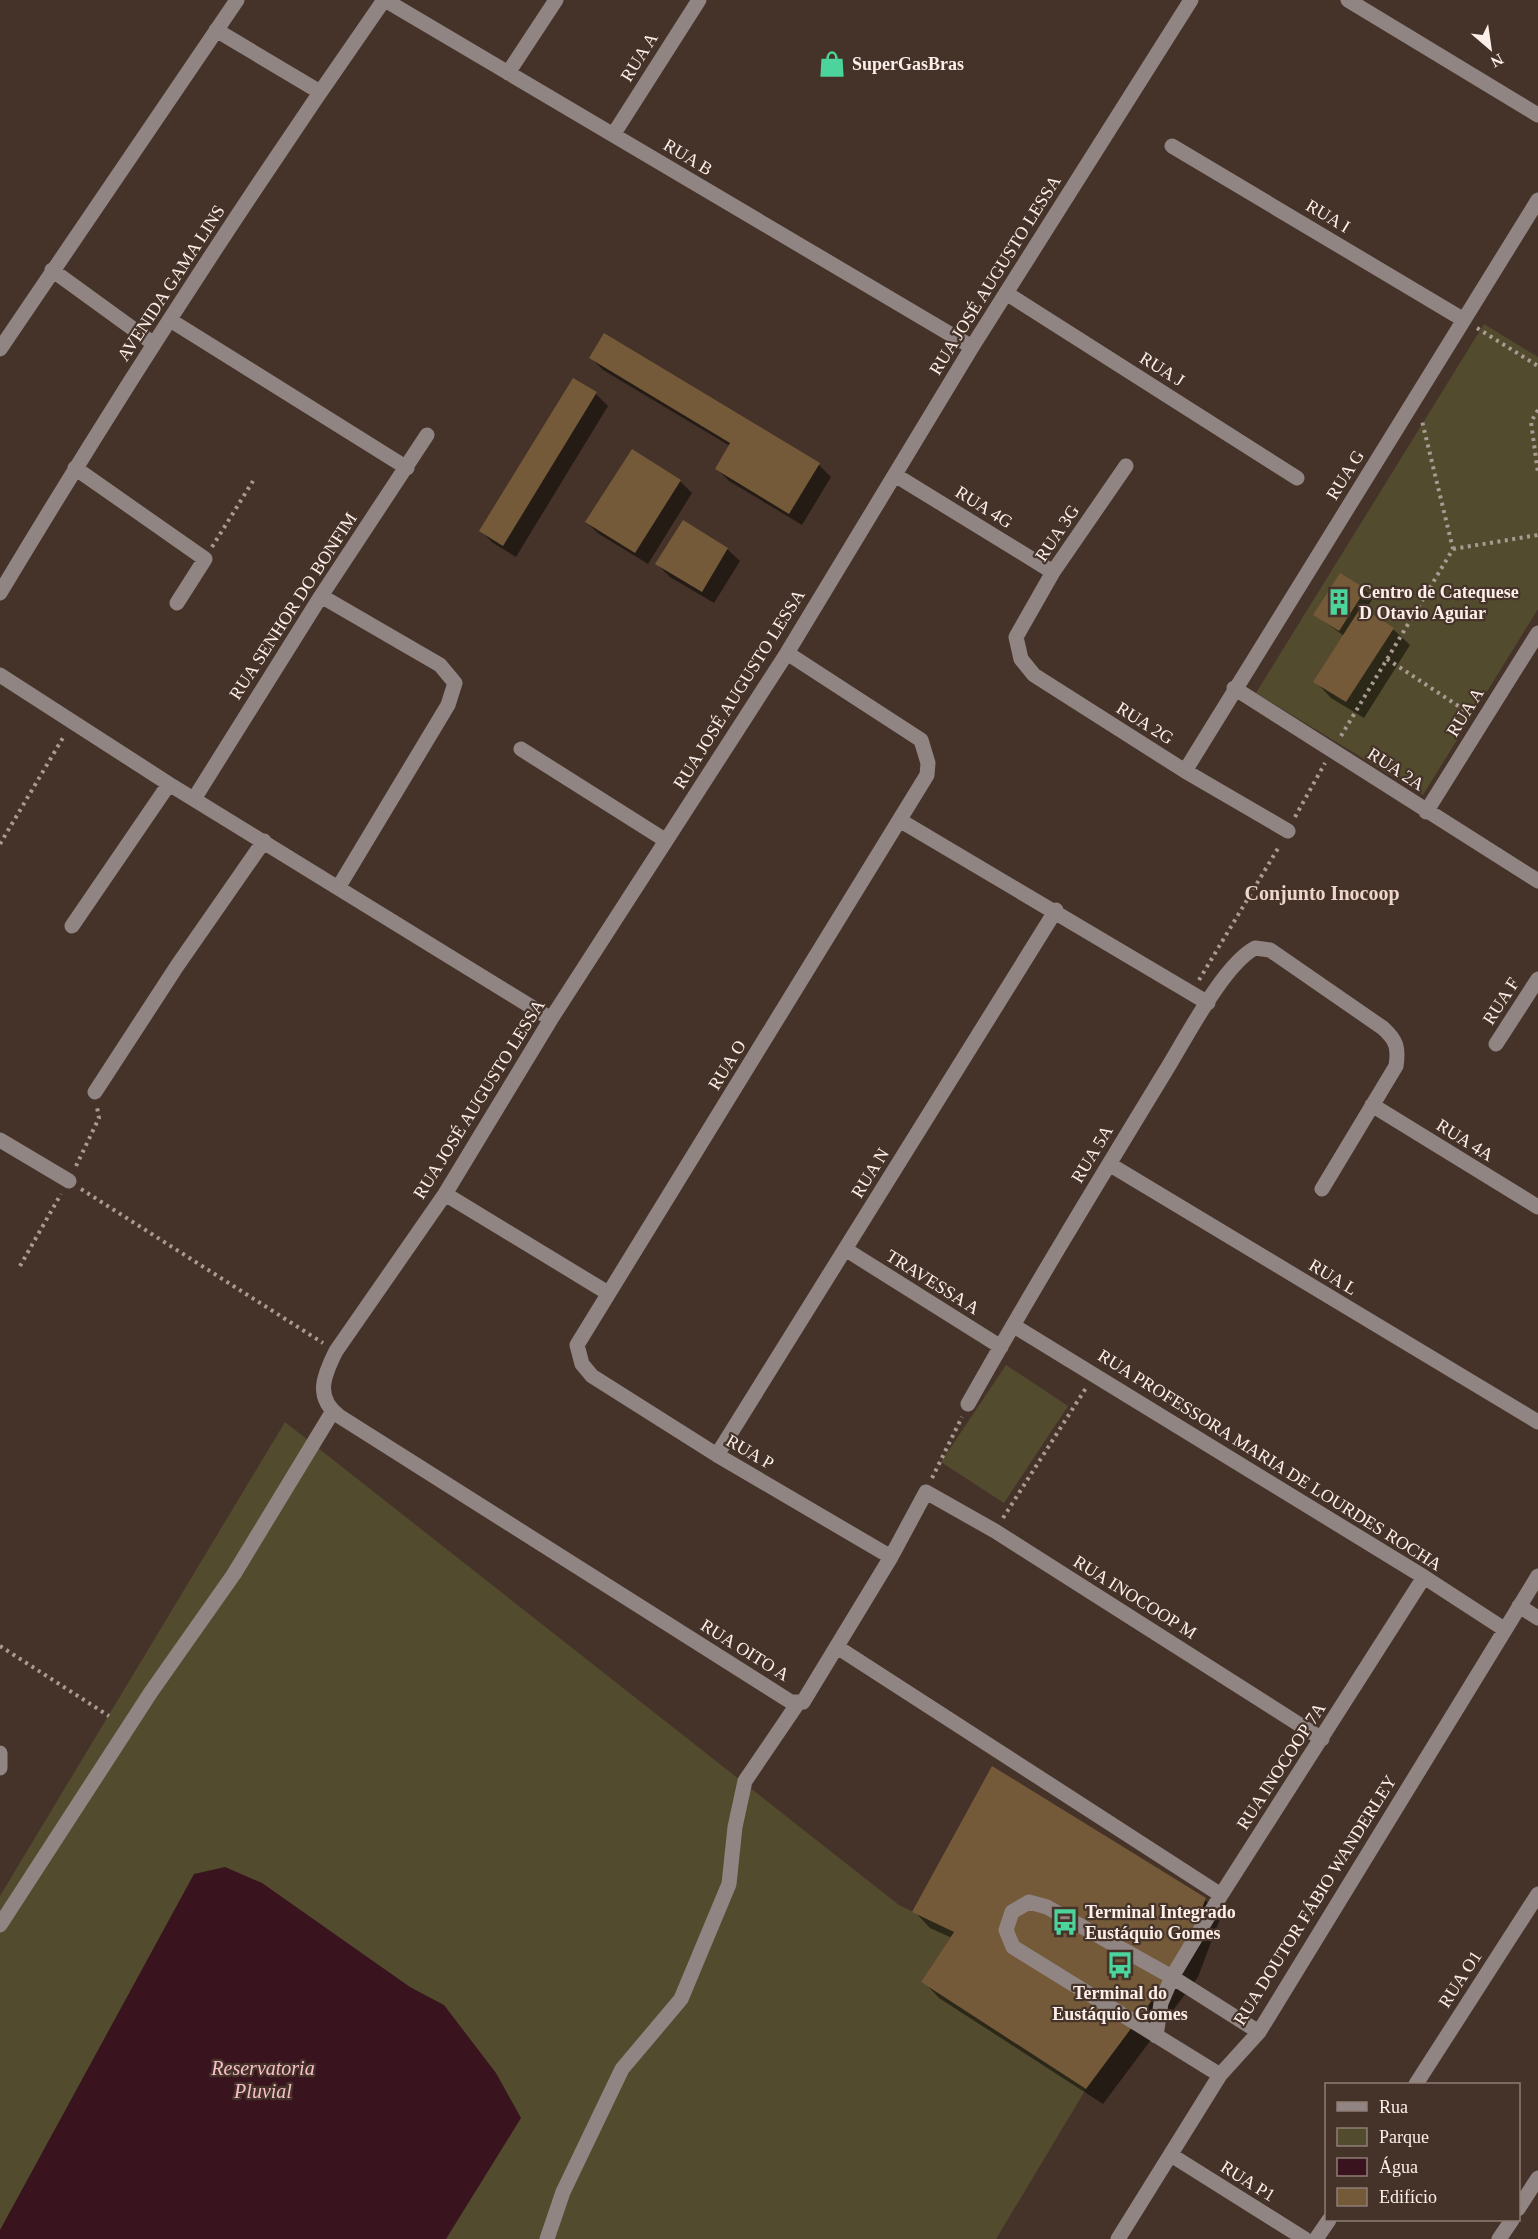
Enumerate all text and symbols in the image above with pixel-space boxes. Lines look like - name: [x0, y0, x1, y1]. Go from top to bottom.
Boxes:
- north arrow: [1460, 18, 1520, 78]
- street label: RUA A: [616, 29, 662, 85]
- shop icon: SuperGasBras: [817, 49, 847, 79]
- text: N: [1487, 50, 1506, 71]
- place label: SuperGasBras: [852, 54, 964, 74]
- street label: RUA B: [660, 135, 716, 179]
- street label: RUA JOSÉ AUGUSTO LESSA: [924, 171, 1065, 378]
- street label: RUA I: [1302, 195, 1354, 237]
- street label: AVENIDA GAMA LINS: [113, 201, 229, 365]
- street label: RUA J: [1136, 348, 1188, 390]
- street label: RUA G: [1322, 447, 1368, 503]
- street label: RUA 4G: [952, 482, 1016, 532]
- street label: RUA 3G: [1031, 501, 1083, 565]
- street label: RUA SENHOR DO BONFIM: [225, 509, 361, 703]
- place label: Centro de Catequese D Otavio Aguiar: [1359, 582, 1519, 623]
- street label: RUA JOSÉ AUGUSTO LESSA: [668, 585, 809, 792]
- building icon: Centro de Catequese D Otavio Aguiar: [1324, 587, 1354, 617]
- street label: RUA A: [1442, 684, 1488, 740]
- street label: RUA 2G: [1113, 698, 1177, 748]
- street label: RUA 2A: [1364, 743, 1428, 795]
- district label: Conjunto Inocoop: [1244, 882, 1400, 905]
- street label: RUA F: [1479, 974, 1523, 1028]
- street label: RUA JOSÉ AUGUSTO LESSA: [408, 995, 549, 1202]
- street label: RUA O: [704, 1037, 750, 1093]
- street label: RUA 4A: [1433, 1115, 1497, 1165]
- street label: RUA 5A: [1067, 1122, 1117, 1186]
- street label: RUA N: [847, 1145, 893, 1201]
- street label: TRAVESSA A: [883, 1245, 983, 1319]
- street label: RUA L: [1305, 1255, 1361, 1299]
- street label: RUA PROFESSORA MARIA DE LOURDES ROCHA: [1094, 1345, 1446, 1575]
- street label: RUA P: [723, 1430, 777, 1474]
- street label: RUA INOCOOP M: [1070, 1551, 1200, 1643]
- street label: RUA OITO A: [697, 1615, 793, 1685]
- street label: RUA INOCOOP 7A: [1232, 1699, 1330, 1833]
- street label: RUA DOUTOR FÁBIO WANDERLEY: [1229, 1771, 1401, 2029]
- place label: Terminal Integrado Eustáquio Gomes: [1085, 1902, 1236, 1943]
- bus stop icon: Terminal Integrado Eustáquio Gomes: [1050, 1907, 1080, 1937]
- street label: RUA O1: [1434, 1947, 1486, 2011]
- bus stop icon: Terminal do Eustáquio Gomes: [1105, 1950, 1135, 1980]
- place label: Terminal do Eustáquio Gomes: [1052, 1983, 1188, 2024]
- water label: Reservatoria Pluvial: [210, 2057, 315, 2102]
- legend: [1325, 2083, 1520, 2221]
- text: Rua: [1379, 2097, 1408, 2117]
- text: Parque: [1379, 2127, 1429, 2147]
- street label: RUA P1: [1217, 2156, 1279, 2206]
- text: Água: [1379, 2156, 1418, 2177]
- text: Edifício: [1379, 2187, 1437, 2207]

